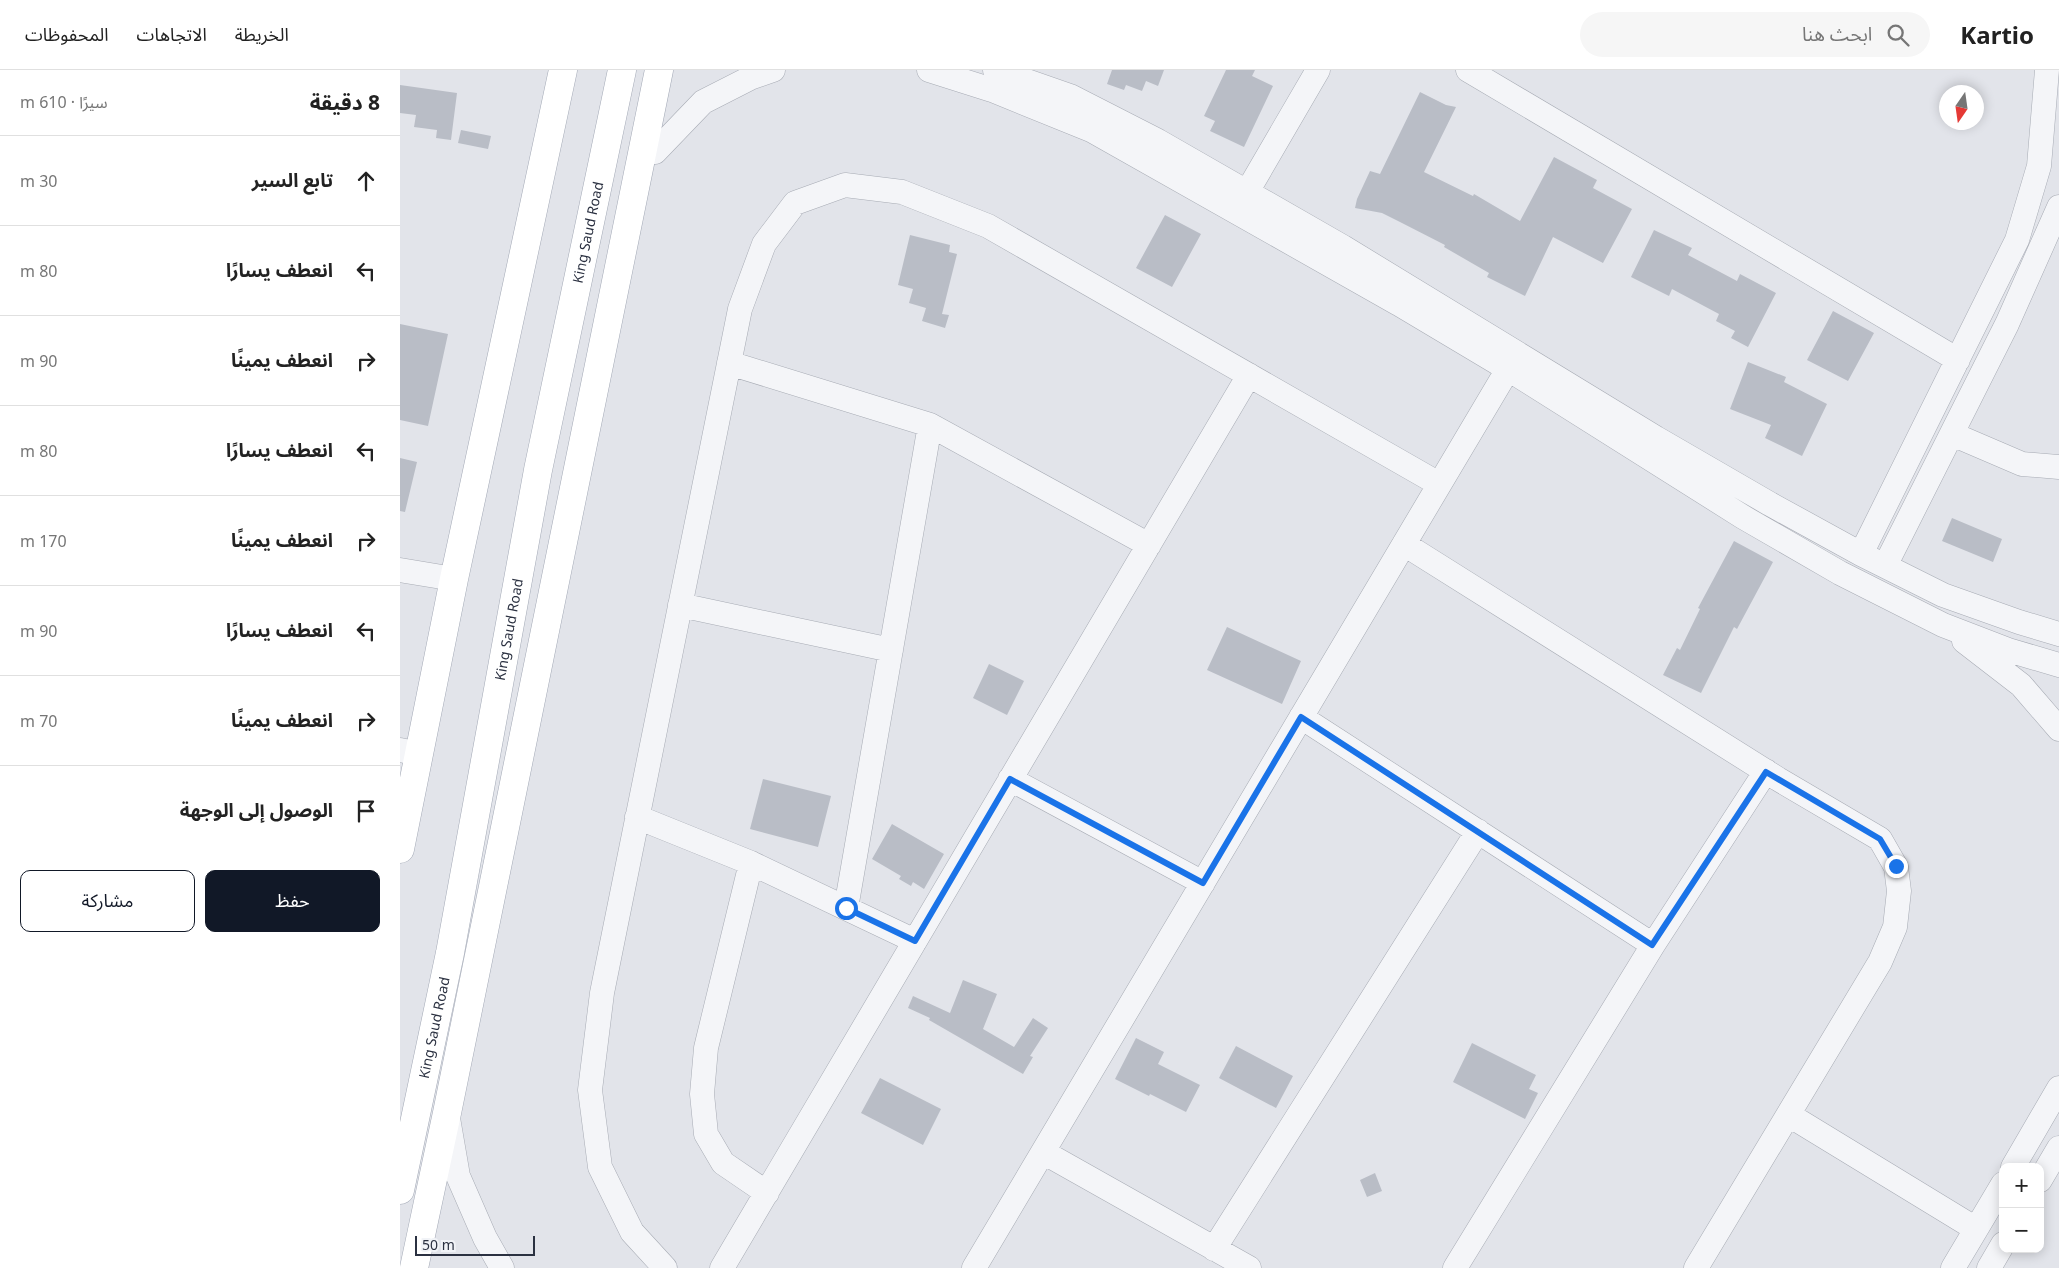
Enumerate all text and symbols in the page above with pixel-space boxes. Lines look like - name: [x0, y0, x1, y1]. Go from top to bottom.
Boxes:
- search box: [1580, 12, 1930, 57]
- text: Kartio: [1960, 18, 2034, 51]
- text: ابحث هنا: [1802, 21, 1872, 47]
- icon: search: [1884, 21, 1912, 49]
- text: المحفوظات: [25, 22, 109, 46]
- text: الاتجاهات: [137, 22, 207, 46]
- text: الخريطة: [235, 22, 289, 46]
- north arrow: [1939, 85, 1984, 130]
- text: 8 دقيقة: [310, 88, 380, 116]
- text: سيرًا · 610 m: [20, 91, 107, 113]
- text: تابع السير: [252, 167, 333, 193]
- icon: ahead: [352, 167, 380, 195]
- text: 30 m: [20, 170, 57, 192]
- street label: King Saud Road: [567, 180, 607, 285]
- text: انعطف يسارًا: [226, 257, 333, 283]
- icon: left: [352, 257, 380, 285]
- text: 80 m: [20, 260, 57, 282]
- text: انعطف يمينًا: [231, 347, 333, 373]
- icon: right: [352, 347, 380, 375]
- text: 90 m: [20, 350, 57, 372]
- text: انعطف يسارًا: [226, 437, 333, 463]
- icon: left: [352, 437, 380, 465]
- text: 80 m: [20, 440, 57, 462]
- text: انعطف يمينًا: [231, 527, 333, 553]
- icon: right: [352, 527, 380, 555]
- text: 170 m: [20, 530, 67, 552]
- street label: King Saud Road: [490, 577, 527, 682]
- text: انعطف يسارًا: [226, 617, 333, 643]
- icon: left: [352, 617, 380, 645]
- text: 90 m: [20, 620, 57, 642]
- text: انعطف يمينًا: [231, 707, 333, 733]
- icon: right: [352, 707, 380, 735]
- text: 70 m: [20, 710, 57, 732]
- text: الوصول إلى الوجهة: [180, 797, 333, 823]
- icon: arrive: [352, 797, 380, 825]
- route end: [1885, 855, 1908, 878]
- button: مشاركة: [20, 870, 195, 932]
- button: حفظ: [205, 870, 380, 932]
- route start: [835, 897, 858, 920]
- street label: King Saud Road: [414, 975, 454, 1080]
- map controls: [1999, 1163, 2044, 1253]
- button: +: [1999, 1163, 2044, 1208]
- button: −: [1999, 1208, 2044, 1253]
- scale bar: [415, 1233, 535, 1256]
- text: 50 m: [422, 1235, 455, 1254]

